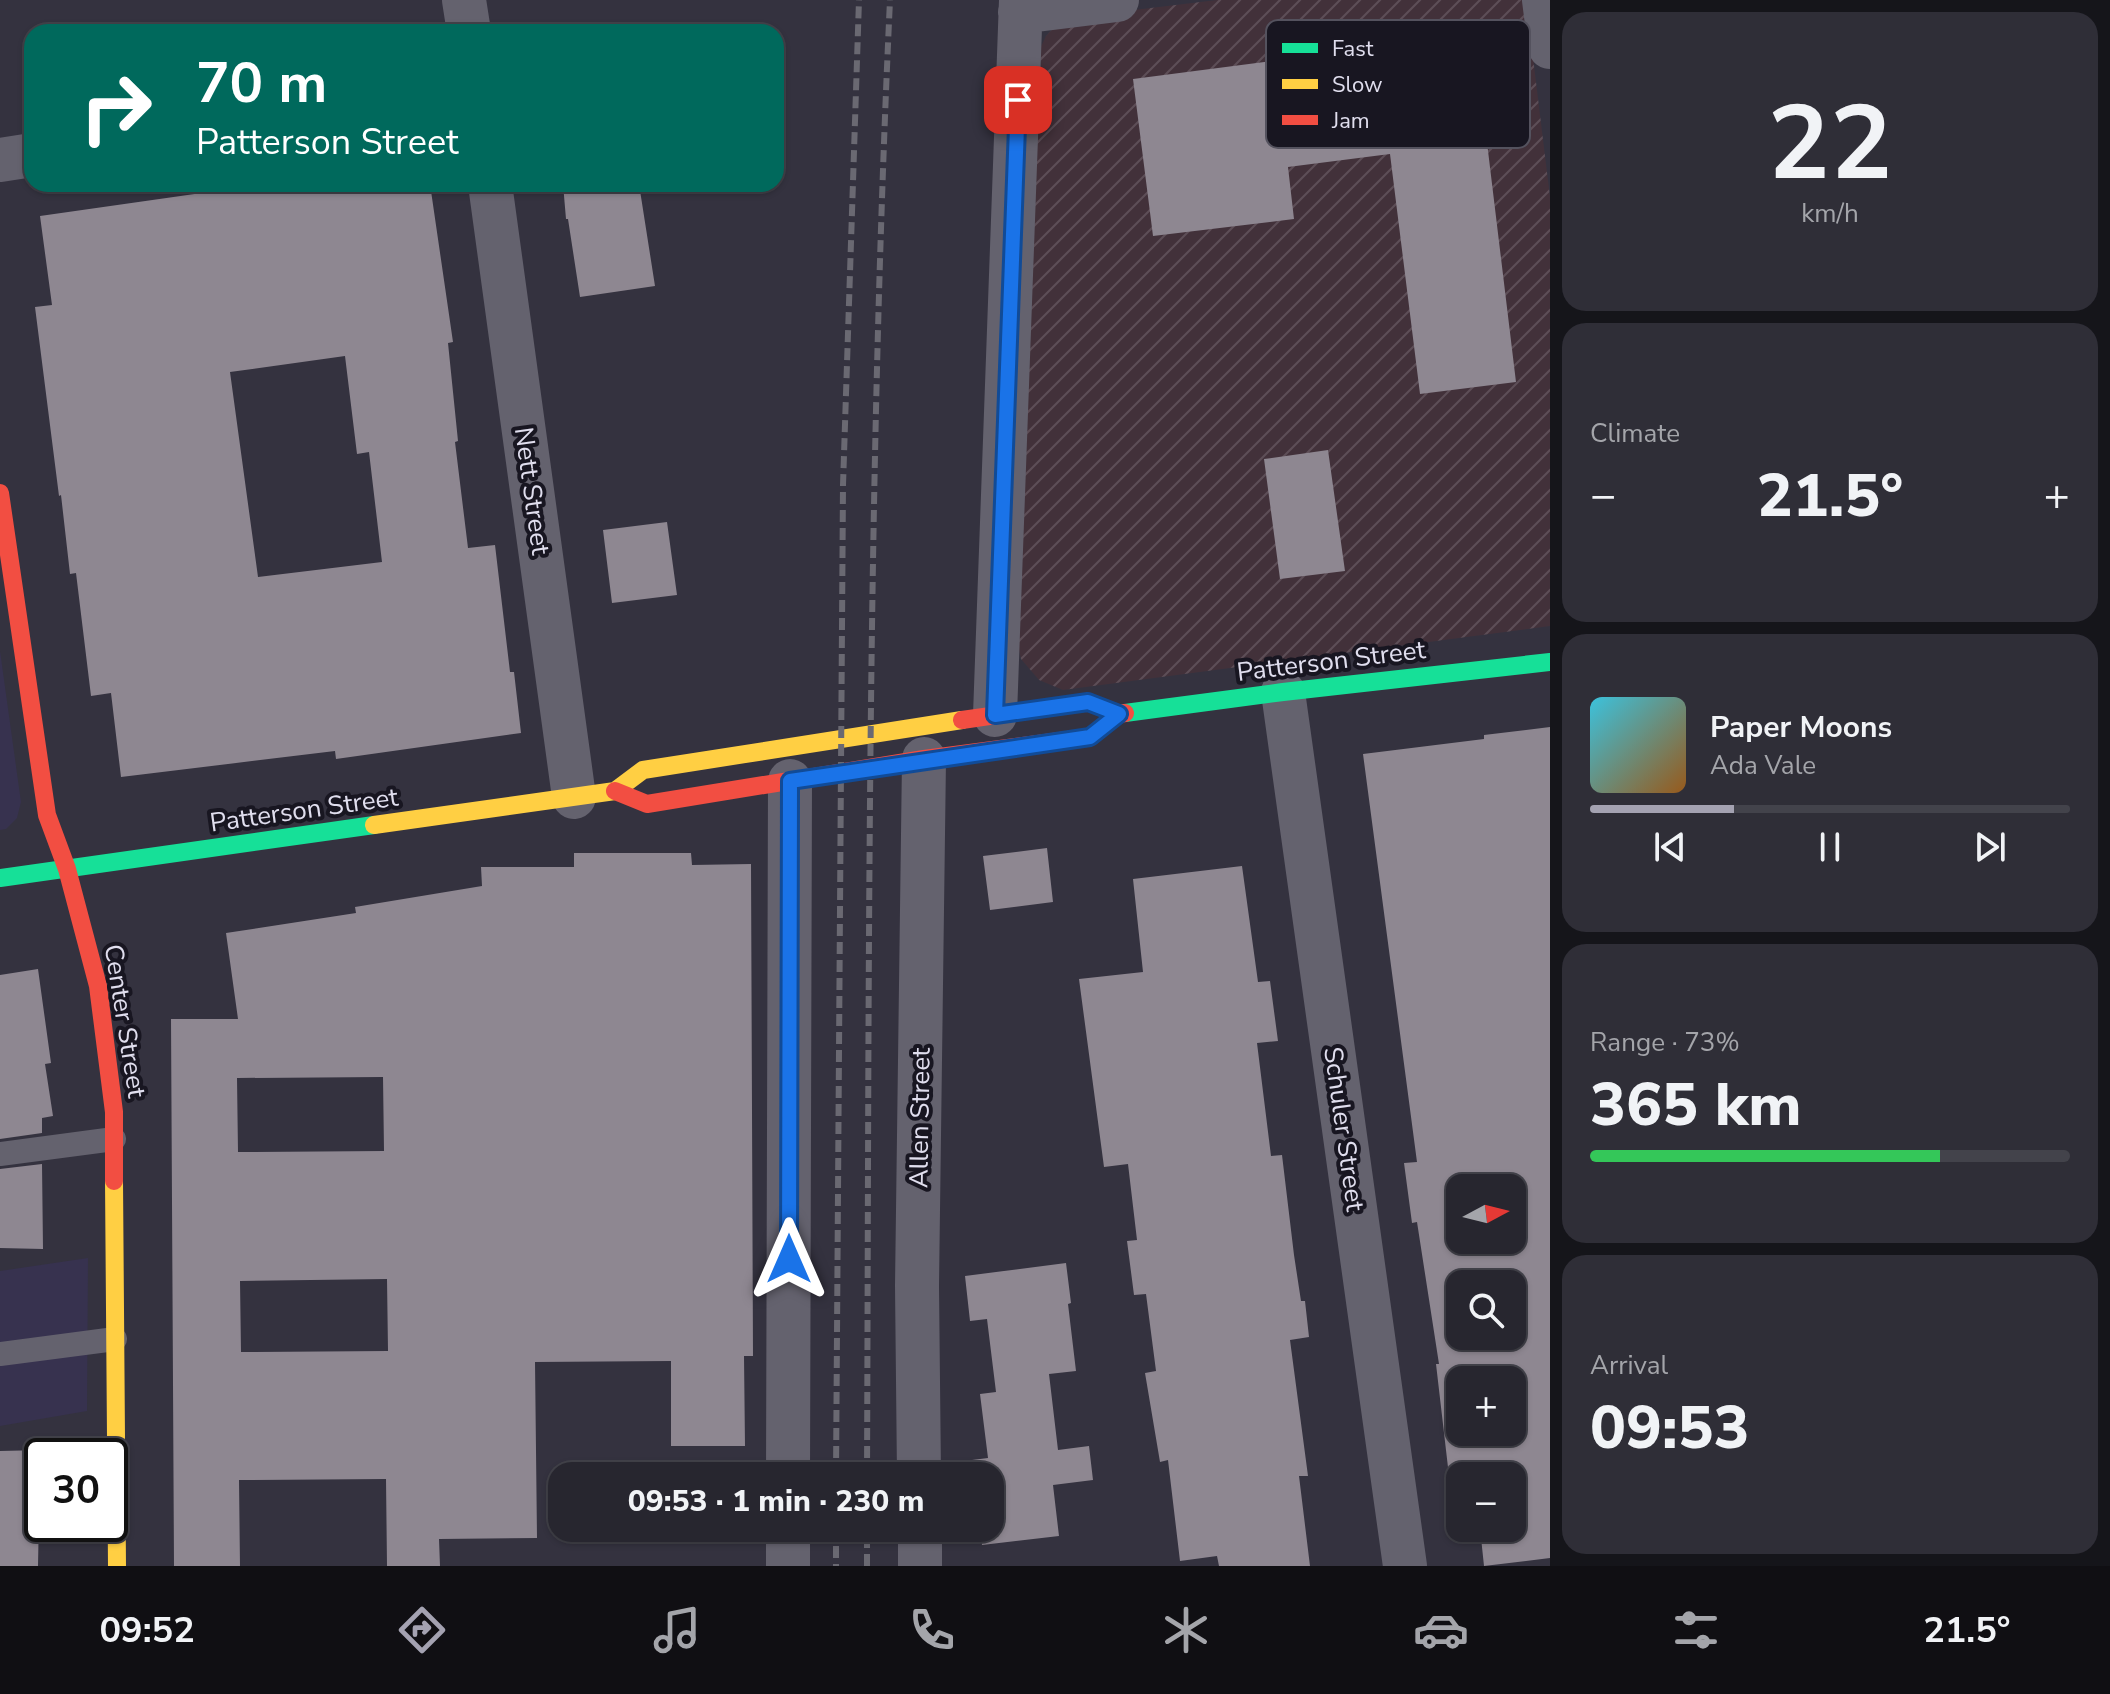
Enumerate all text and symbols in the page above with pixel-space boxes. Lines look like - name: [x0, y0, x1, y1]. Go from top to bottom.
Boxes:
- legend: [1266, 20, 1530, 148]
- text: Fast: [1332, 34, 1374, 64]
- text: 70 m: [196, 45, 327, 122]
- icon: right: [64, 56, 168, 160]
- pin: [984, 66, 1052, 134]
- text: Slow: [1332, 70, 1383, 100]
- text: 22: [1768, 73, 1892, 215]
- icon: arrive: [996, 78, 1040, 122]
- text: Jam: [1331, 106, 1370, 136]
- text: Patterson Street: [196, 118, 459, 167]
- text: km/h: [1801, 196, 1859, 231]
- text: Climate: [1590, 416, 1680, 451]
- street label: Nett Street: [506, 425, 558, 558]
- text: 21.5°: [1757, 455, 1903, 537]
- text: −: [1590, 466, 1616, 526]
- text: +: [2044, 466, 2070, 526]
- street label: Patterson Street: [1235, 632, 1428, 690]
- text: Paper Moons: [1710, 707, 1892, 748]
- text: Ada Vale: [1710, 748, 1816, 783]
- street label: Patterson Street: [208, 779, 401, 841]
- icon: previous: [1648, 825, 1692, 869]
- icon: pause: [1808, 825, 1852, 869]
- icon: next: [1968, 825, 2012, 869]
- street label: Center Street: [96, 942, 155, 1101]
- text: Range · 73%: [1590, 1025, 1740, 1060]
- street label: Schuler Street: [1315, 1045, 1373, 1214]
- street label: Allen Street: [901, 1047, 939, 1189]
- text: 365 km: [1590, 1064, 1802, 1146]
- north arrow: [1446, 1174, 1526, 1254]
- map controls: [1446, 1174, 1526, 1542]
- position arrow: [747, 1217, 831, 1301]
- button: search: [1446, 1270, 1526, 1350]
- text: Arrival: [1590, 1348, 1668, 1383]
- button: +: [1446, 1366, 1526, 1446]
- text: 09:53: [1590, 1387, 1750, 1469]
- speed limit sign: 30: [24, 1438, 128, 1542]
- button: −: [1446, 1462, 1526, 1542]
- text: 09:53 · 1 min · 230 m: [628, 1481, 924, 1522]
- icon: directions: [394, 1602, 450, 1658]
- icon: music: [649, 1602, 705, 1658]
- icon: phone: [904, 1602, 960, 1658]
- icon: climate: [1158, 1602, 1214, 1658]
- icon: car: [1413, 1602, 1469, 1658]
- icon: filters: [1668, 1602, 1724, 1658]
- text: 09:52: [99, 1606, 195, 1655]
- text: 21.5°: [1923, 1606, 2011, 1655]

